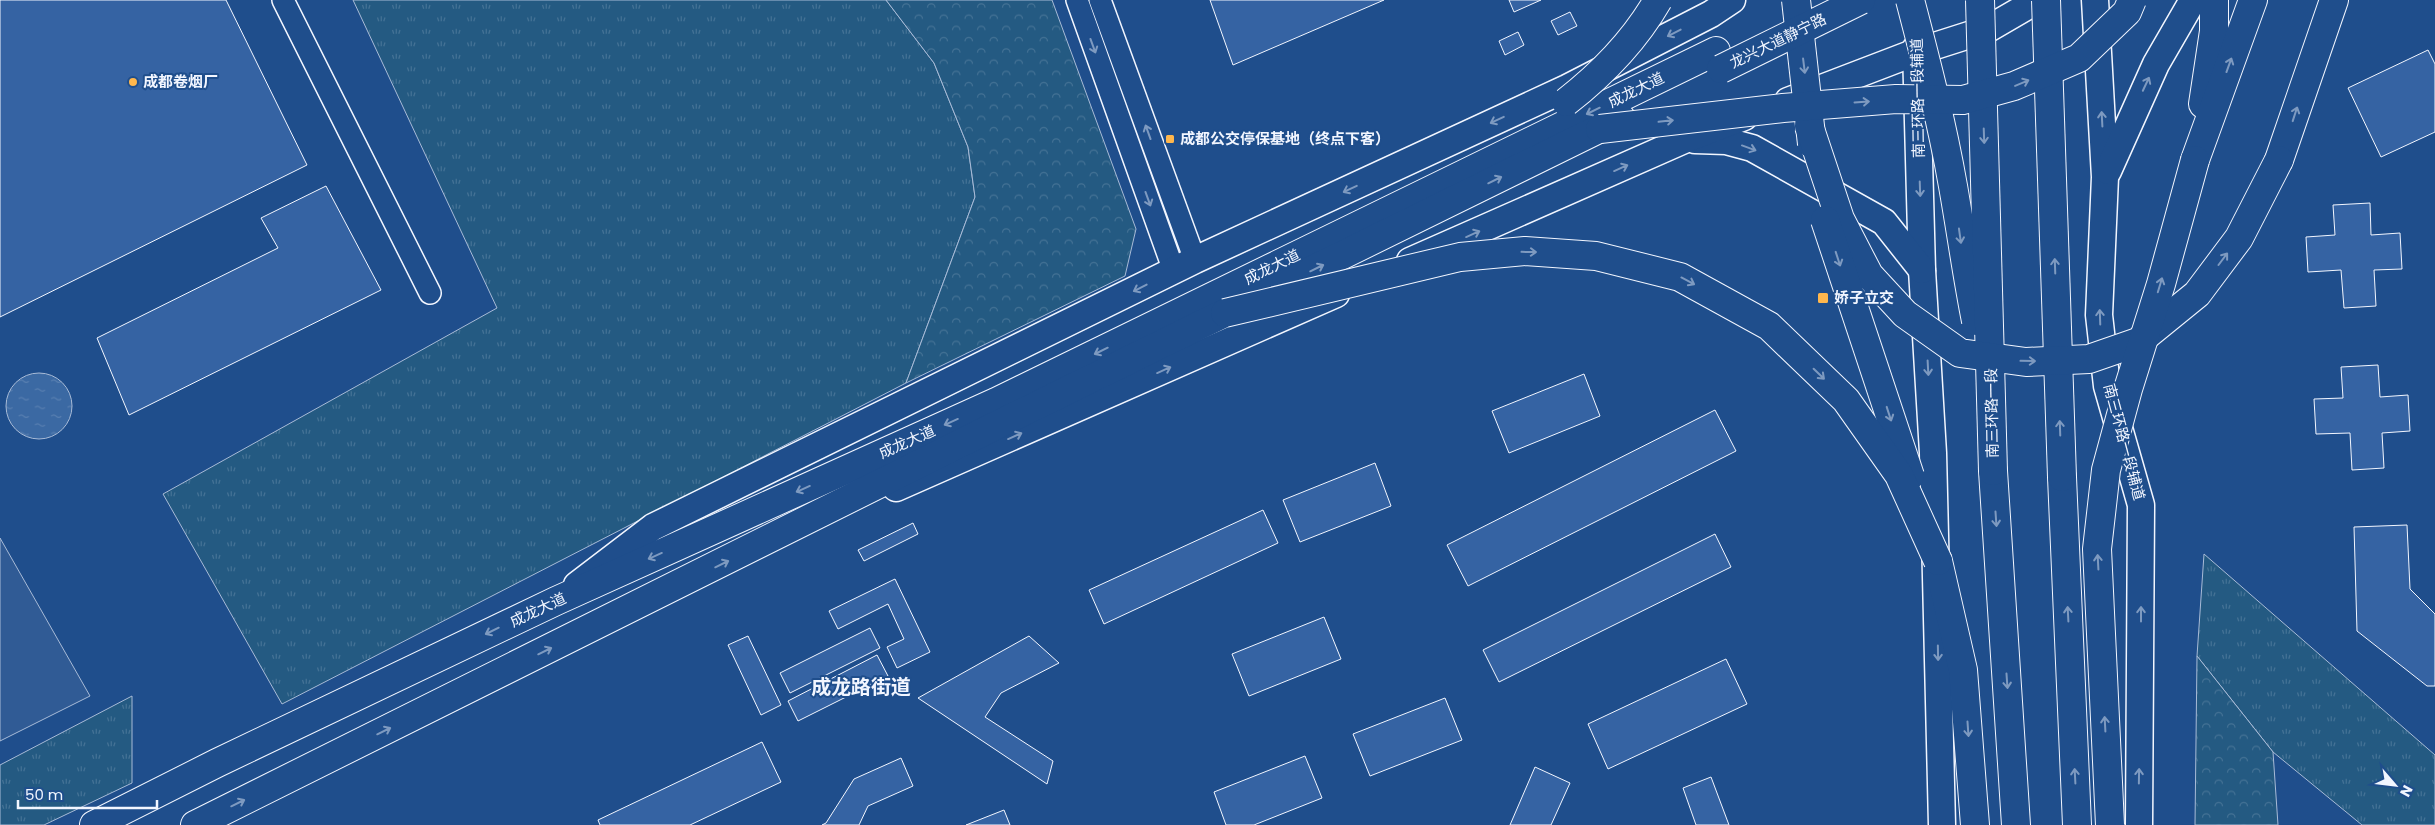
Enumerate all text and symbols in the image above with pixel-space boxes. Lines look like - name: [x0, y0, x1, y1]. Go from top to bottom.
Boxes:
- street label: 龙兴大道静宁路: [1726, 8, 1830, 73]
- one-way arrow: [1667, 28, 1682, 38]
- one-way arrow: [1089, 38, 1098, 53]
- street label: 南三环路一段辅道: [1906, 38, 1929, 158]
- one-way arrow: [2225, 57, 2235, 73]
- one-way arrow: [1799, 58, 1809, 74]
- street label: 成龙大道: [1604, 67, 1667, 112]
- place label: 成都卷烟厂: [143, 71, 218, 92]
- marker: 成都卷烟厂: [127, 76, 139, 88]
- one-way arrow: [2014, 77, 2029, 87]
- one-way arrow: [2142, 77, 2152, 92]
- one-way arrow: [1854, 97, 1870, 107]
- one-way arrow: [1586, 106, 1601, 116]
- one-way arrow: [2290, 106, 2300, 122]
- one-way arrow: [2098, 112, 2107, 128]
- one-way arrow: [1490, 116, 1505, 126]
- one-way arrow: [1657, 116, 1673, 126]
- one-way arrow: [1143, 125, 1152, 141]
- place label: 成都公交停保基地（终点下客）: [1180, 128, 1390, 149]
- one-way arrow: [1979, 128, 1988, 144]
- marker: 成都公交停保基地（终点下客）: [1164, 133, 1176, 145]
- one-way arrow: [1741, 144, 1756, 153]
- one-way arrow: [1613, 162, 1628, 172]
- one-way arrow: [1487, 175, 1502, 185]
- one-way arrow: [1915, 180, 1925, 196]
- one-way arrow: [1343, 184, 1358, 194]
- one-way arrow: [1144, 191, 1153, 206]
- one-way arrow: [1956, 227, 1966, 243]
- one-way arrow: [1465, 228, 1480, 238]
- street label: 成龙大道: [1240, 244, 1303, 289]
- one-way arrow: [1521, 247, 1537, 256]
- one-way arrow: [1834, 251, 1844, 267]
- one-way arrow: [2218, 252, 2228, 266]
- one-way arrow: [2050, 258, 2059, 274]
- one-way arrow: [1310, 263, 1325, 273]
- one-way arrow: [1680, 276, 1695, 286]
- one-way arrow: [2156, 277, 2166, 293]
- one-way arrow: [1132, 283, 1147, 293]
- place label: 娇子立交: [1834, 287, 1894, 308]
- marker: 娇子立交: [1816, 291, 1830, 305]
- one-way arrow: [2096, 309, 2105, 325]
- one-way arrow: [1094, 347, 1109, 356]
- one-way arrow: [2020, 356, 2036, 366]
- one-way arrow: [1924, 360, 1933, 376]
- one-way arrow: [1156, 365, 1171, 375]
- one-way arrow: [1813, 368, 1825, 380]
- street label: 南三环路一段: [1980, 368, 2003, 458]
- street label: 南三环路一段辅道: [2099, 381, 2150, 503]
- one-way arrow: [1885, 405, 1895, 421]
- one-way arrow: [944, 418, 959, 428]
- street label: 成龙大道: [875, 420, 938, 463]
- one-way arrow: [2056, 420, 2065, 436]
- one-way arrow: [1007, 431, 1022, 441]
- one-way arrow: [796, 485, 811, 495]
- one-way arrow: [1992, 511, 2001, 527]
- one-way arrow: [648, 552, 663, 561]
- one-way arrow: [2093, 554, 2102, 570]
- one-way arrow: [714, 559, 729, 568]
- street label: 成龙大道: [506, 587, 569, 632]
- one-way arrow: [2063, 606, 2073, 622]
- one-way arrow: [2136, 606, 2146, 622]
- one-way arrow: [485, 627, 500, 637]
- one-way arrow: [1933, 644, 1943, 661]
- one-way arrow: [537, 646, 552, 656]
- district label: 成龙路街道: [811, 673, 911, 701]
- one-way arrow: [2002, 673, 2011, 689]
- one-way arrow: [2101, 716, 2110, 732]
- one-way arrow: [1963, 720, 1972, 736]
- one-way arrow: [376, 726, 391, 735]
- north arrow: [2370, 760, 2420, 810]
- one-way arrow: [2071, 769, 2080, 785]
- one-way arrow: [2135, 769, 2144, 785]
- scale bar: [18, 778, 156, 810]
- text: N: [2395, 782, 2418, 800]
- text: 50 m: [25, 784, 63, 805]
- one-way arrow: [231, 798, 246, 808]

